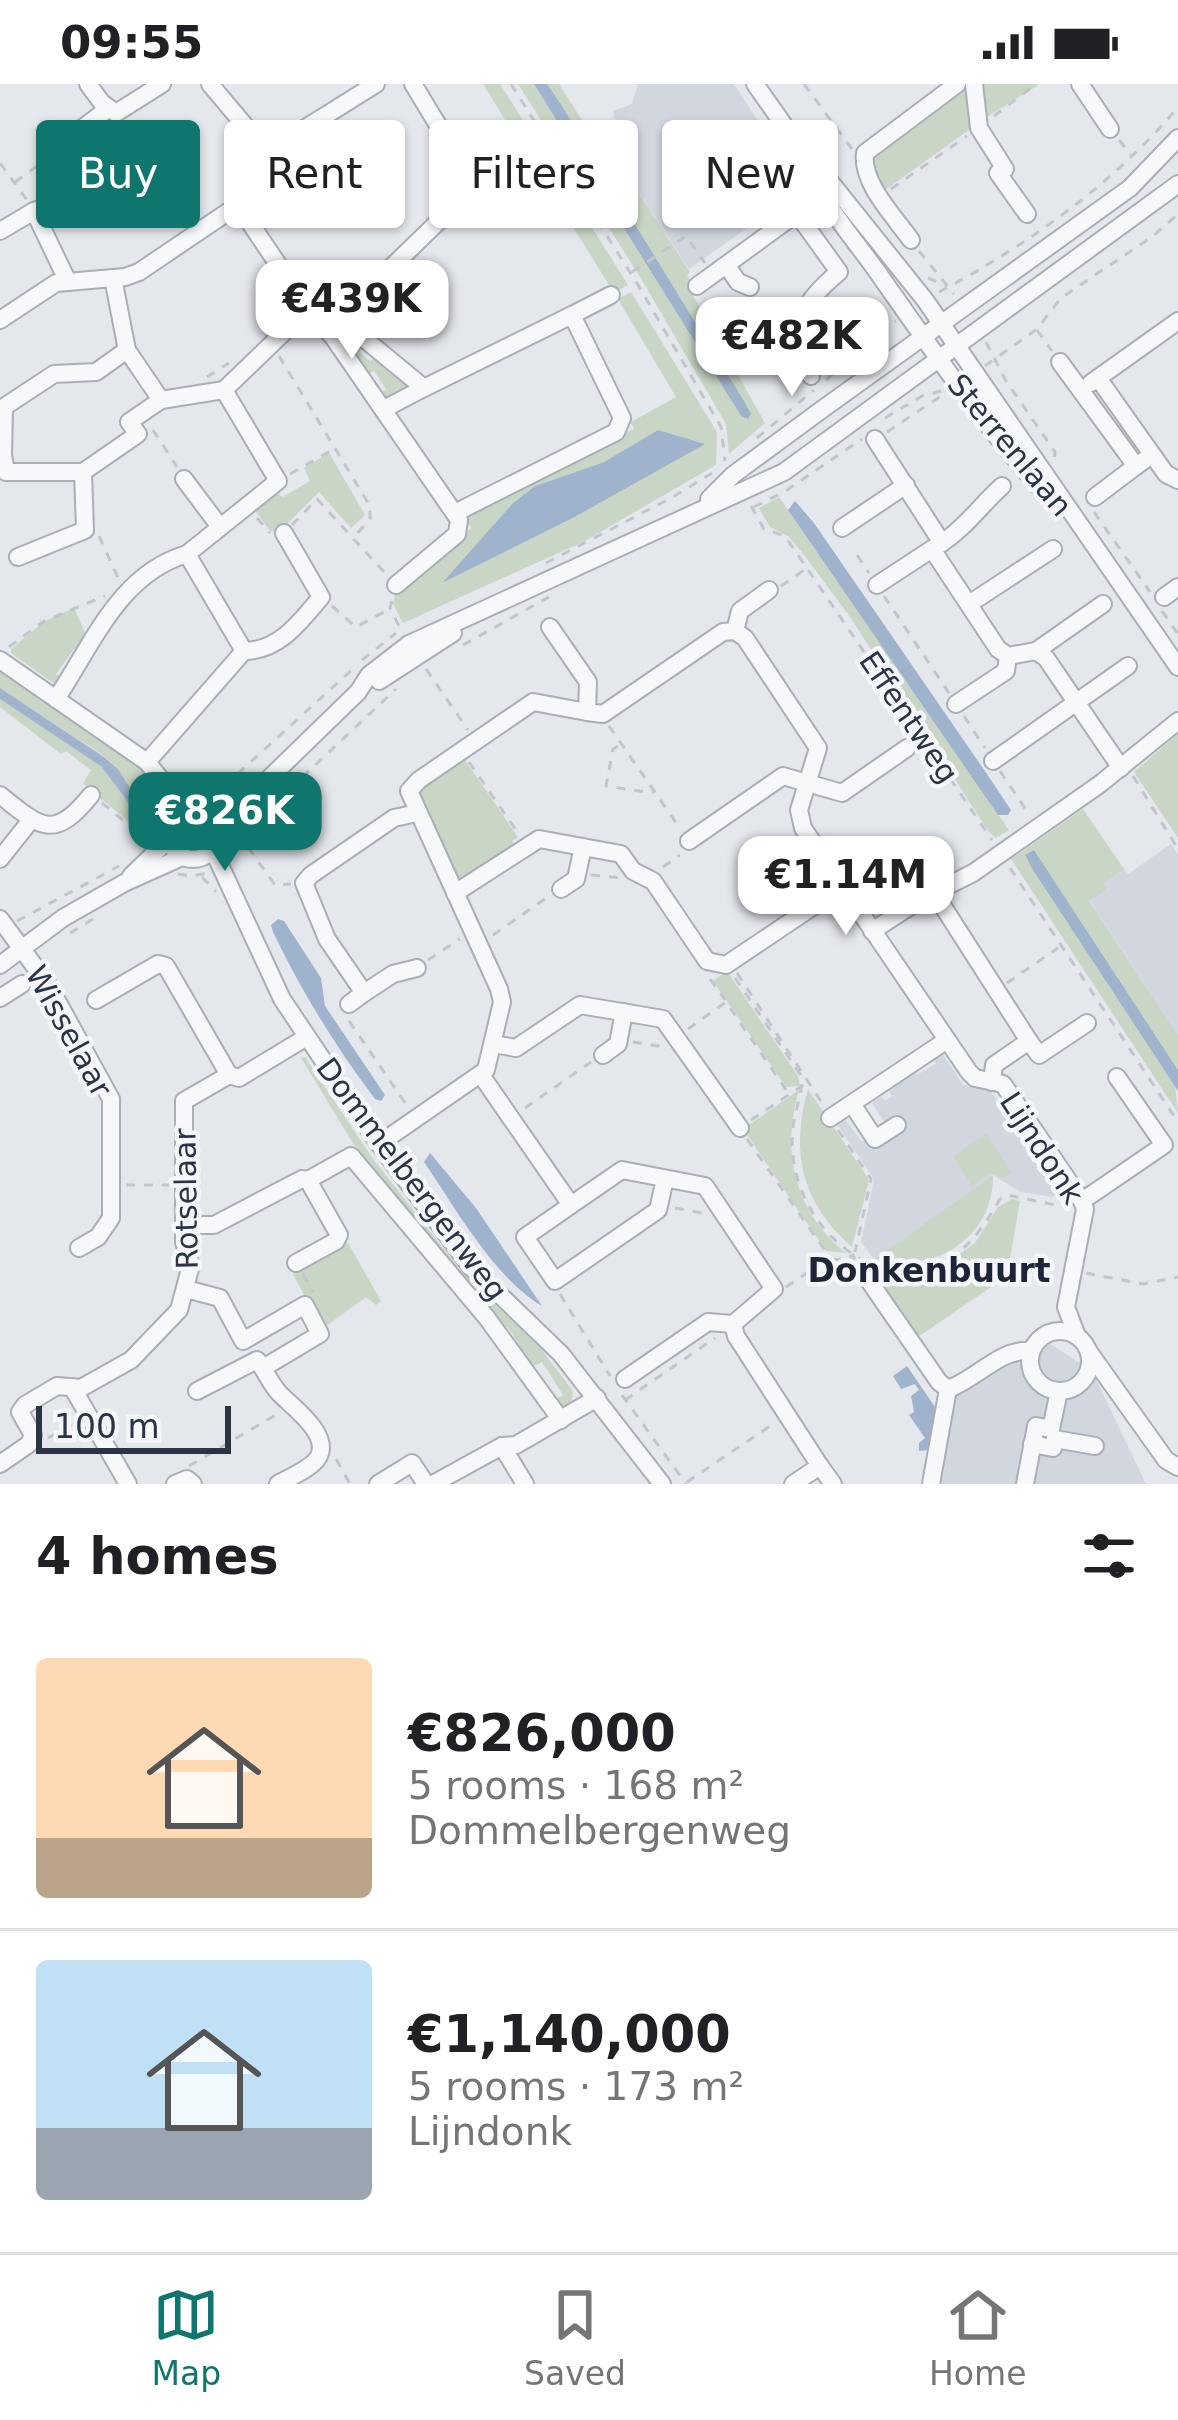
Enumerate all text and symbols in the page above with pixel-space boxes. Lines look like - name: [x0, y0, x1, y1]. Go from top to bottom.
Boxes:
- text: 09:55: [60, 16, 203, 69]
- chip: Buy: [36, 120, 200, 228]
- chip: Rent: [224, 120, 405, 228]
- chip: Filters: [429, 120, 638, 228]
- chip: New: [662, 120, 838, 228]
- pin: €439K: [268, 260, 436, 362]
- text: €439K: [283, 276, 421, 321]
- pin: €482K: [708, 297, 876, 399]
- text: €482K: [723, 313, 861, 358]
- street label: Sterrenlaan: [941, 367, 1079, 523]
- street label: Effentweg: [852, 645, 966, 789]
- pin: €826K: [141, 772, 309, 874]
- text: €826K: [156, 788, 294, 833]
- pin: €1.14M: [748, 836, 944, 938]
- text: €1.14M: [765, 852, 927, 897]
- street label: Wisselaar: [19, 959, 120, 1103]
- street label: Dommelbergenweg: [309, 1051, 515, 1307]
- street label: Lijndonk: [993, 1086, 1091, 1211]
- street label: Rotselaar: [167, 1127, 205, 1270]
- district label: Donkenbuurt: [807, 1251, 1051, 1290]
- scale bar: [36, 1400, 231, 1453]
- text: 100 m: [54, 1407, 160, 1446]
- icon: filters: [1076, 1523, 1142, 1589]
- text: 4 homes: [36, 1527, 279, 1586]
- text: €826,000: [408, 1704, 676, 1763]
- icon: home: [132, 1706, 276, 1850]
- text: 5 rooms · 168 m²: [408, 1763, 744, 1808]
- text: Dommelbergenweg: [408, 1808, 791, 1853]
- text: €1,140,000: [408, 2005, 731, 2064]
- icon: home: [132, 2008, 276, 2152]
- text: 5 rooms · 173 m²: [408, 2064, 744, 2109]
- text: Lijndonk: [408, 2109, 572, 2154]
- tab: Map: [151, 2282, 221, 2393]
- tab: Saved: [524, 2282, 626, 2393]
- tab: Home: [929, 2282, 1026, 2393]

